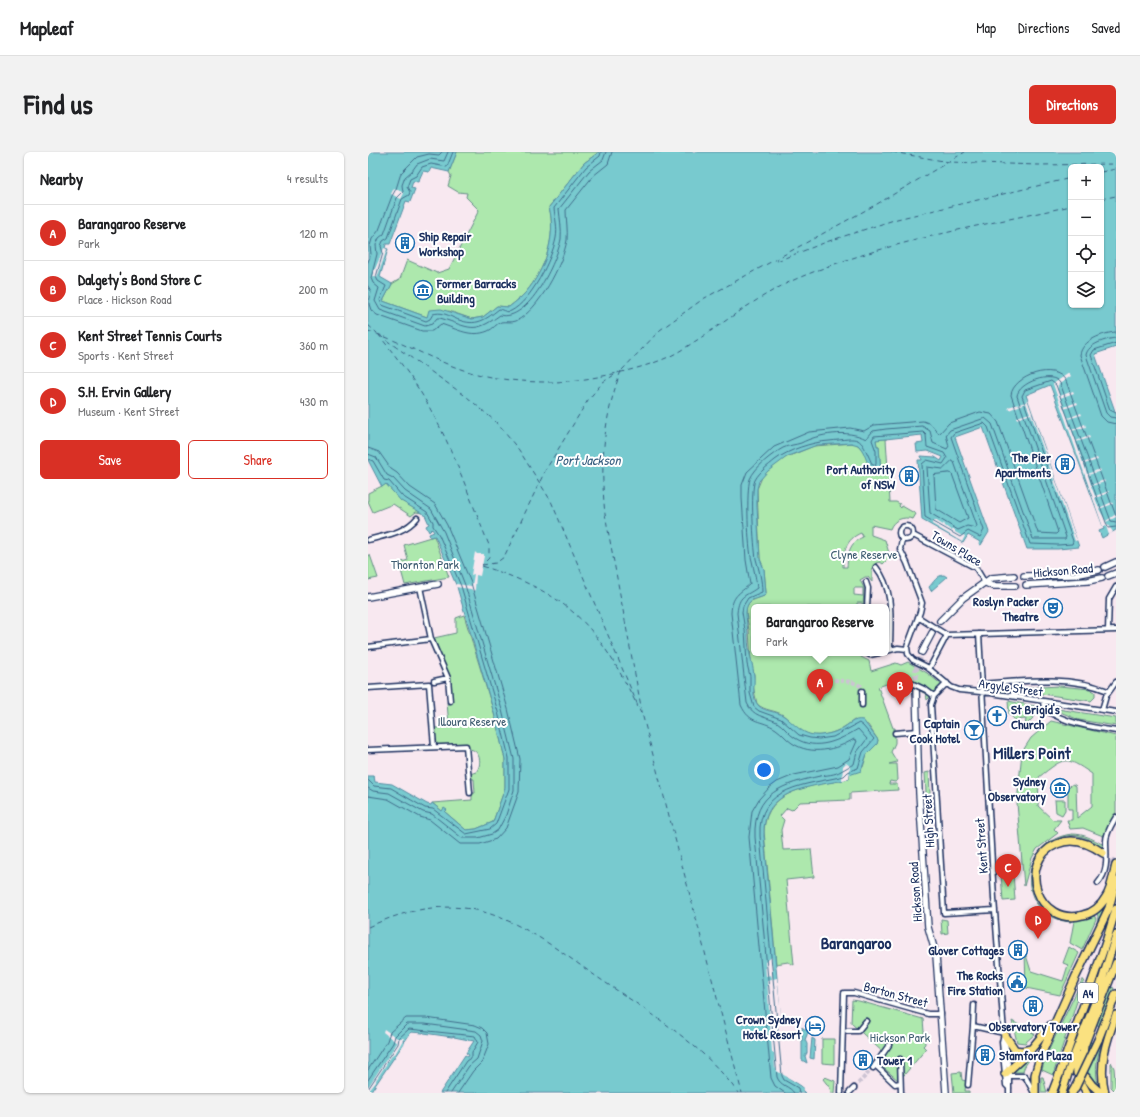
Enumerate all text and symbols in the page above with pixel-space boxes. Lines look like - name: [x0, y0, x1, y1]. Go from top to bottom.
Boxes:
- text: Mapleaf: [20, 15, 74, 41]
- text: Map: [976, 18, 996, 37]
- text: Directions: [1018, 18, 1069, 37]
- text: Saved: [1091, 18, 1120, 37]
- text: Find us: [24, 85, 93, 123]
- button: Directions: [1029, 85, 1116, 124]
- map controls: [1068, 164, 1104, 308]
- button: +: [1068, 164, 1104, 200]
- text: Nearby: [40, 167, 83, 190]
- text: 4 results: [287, 169, 328, 187]
- button: −: [1068, 200, 1104, 236]
- text: Barangaroo Reserve: [78, 213, 186, 234]
- text: A: [50, 224, 56, 242]
- text: 120 m: [300, 224, 328, 242]
- place label: Ship Repair Workshop: [419, 227, 473, 261]
- building icon: Ship Repair Workshop: [394, 232, 416, 254]
- text: Park: [78, 234, 100, 252]
- button: locate: [1068, 236, 1104, 272]
- text: Dalgety's Bond Store C: [78, 269, 202, 290]
- button: layers: [1068, 272, 1104, 308]
- place label: Former Barracks Building: [436, 274, 516, 308]
- museum icon: Former Barracks Building: [412, 279, 434, 301]
- text: B: [50, 280, 56, 298]
- text: 200 m: [298, 280, 328, 298]
- text: Place · Hickson Road: [78, 290, 171, 308]
- text: Kent Street Tennis Courts: [78, 325, 222, 346]
- text: C: [49, 336, 57, 354]
- text: 360 m: [299, 336, 328, 354]
- text: Sports · Kent Street: [78, 346, 173, 364]
- text: S.H. Ervin Gallery: [78, 381, 171, 402]
- text: D: [50, 392, 56, 410]
- text: 430 m: [300, 392, 328, 410]
- text: Museum · Kent Street: [78, 402, 179, 420]
- button: Save: [40, 440, 180, 479]
- button: Share: [188, 440, 328, 479]
- place label: The Pier Apartments: [995, 448, 1052, 482]
- water label: Port Jackson: [555, 450, 622, 469]
- building icon: The Pier Apartments: [1054, 453, 1076, 475]
- place label: Port Authority of NSW: [826, 460, 896, 493]
- building icon: Port Authority of NSW: [898, 465, 920, 487]
- street label: Towns Place: [928, 526, 986, 570]
- park label: Clyne Reserve: [831, 545, 897, 563]
- park label: Thornton Park: [391, 555, 460, 573]
- street label: Hickson Road: [1032, 558, 1094, 582]
- place label: Roslyn Packer Theatre: [973, 592, 1040, 625]
- theatre icon: Roslyn Packer Theatre: [1042, 597, 1064, 619]
- popup: [751, 604, 889, 656]
- text: Barangaroo Reserve: [766, 611, 874, 632]
- text: Park: [766, 632, 788, 650]
- pin: A: [807, 669, 833, 702]
- pin: B: [887, 672, 913, 705]
- street label: Argyle Street: [978, 674, 1045, 700]
- place label: St Brigid's Church: [1011, 700, 1060, 733]
- church icon: St Brigid's Church: [986, 705, 1008, 727]
- park label: Illoura Reserve: [438, 712, 506, 730]
- place label: Captain Cook Hotel: [910, 714, 961, 747]
- bar icon: Captain Cook Hotel: [963, 719, 985, 741]
- district label: Millers Point: [993, 741, 1072, 764]
- your location: [754, 760, 774, 780]
- place label: Sydney Observatory: [988, 772, 1046, 806]
- museum icon: Sydney Observatory: [1049, 777, 1071, 799]
- street label: High Street: [918, 793, 938, 848]
- street label: Kent Street: [970, 817, 992, 874]
- pin: C: [995, 854, 1021, 887]
- street label: Hickson Road: [904, 862, 926, 922]
- pin: D: [1025, 906, 1051, 939]
- district label: Barangaroo: [821, 931, 891, 955]
- building icon: Glover Cottages: [1007, 939, 1029, 961]
- place label: Glover Cottages: [928, 941, 1004, 960]
- place label: The Rocks Fire Station: [947, 966, 1003, 999]
- public building icon: The Rocks Fire Station: [1006, 971, 1028, 993]
- street label: Barton Street: [862, 977, 930, 1011]
- road number: A4: [1078, 983, 1098, 1003]
- building icon: Observatory Tower: [1022, 995, 1044, 1017]
- place label: Crown Sydney Hotel Resort: [736, 1010, 802, 1043]
- hotel icon: Crown Sydney Hotel Resort: [804, 1015, 826, 1037]
- place label: Observatory Tower: [989, 1017, 1078, 1036]
- park label: Hickson Park: [870, 1028, 931, 1046]
- building icon: Stamford Plaza: [974, 1044, 996, 1066]
- place label: Stamford Plaza: [999, 1046, 1073, 1064]
- building icon: Tower 1: [852, 1049, 874, 1071]
- place label: Tower 1: [876, 1051, 913, 1069]

